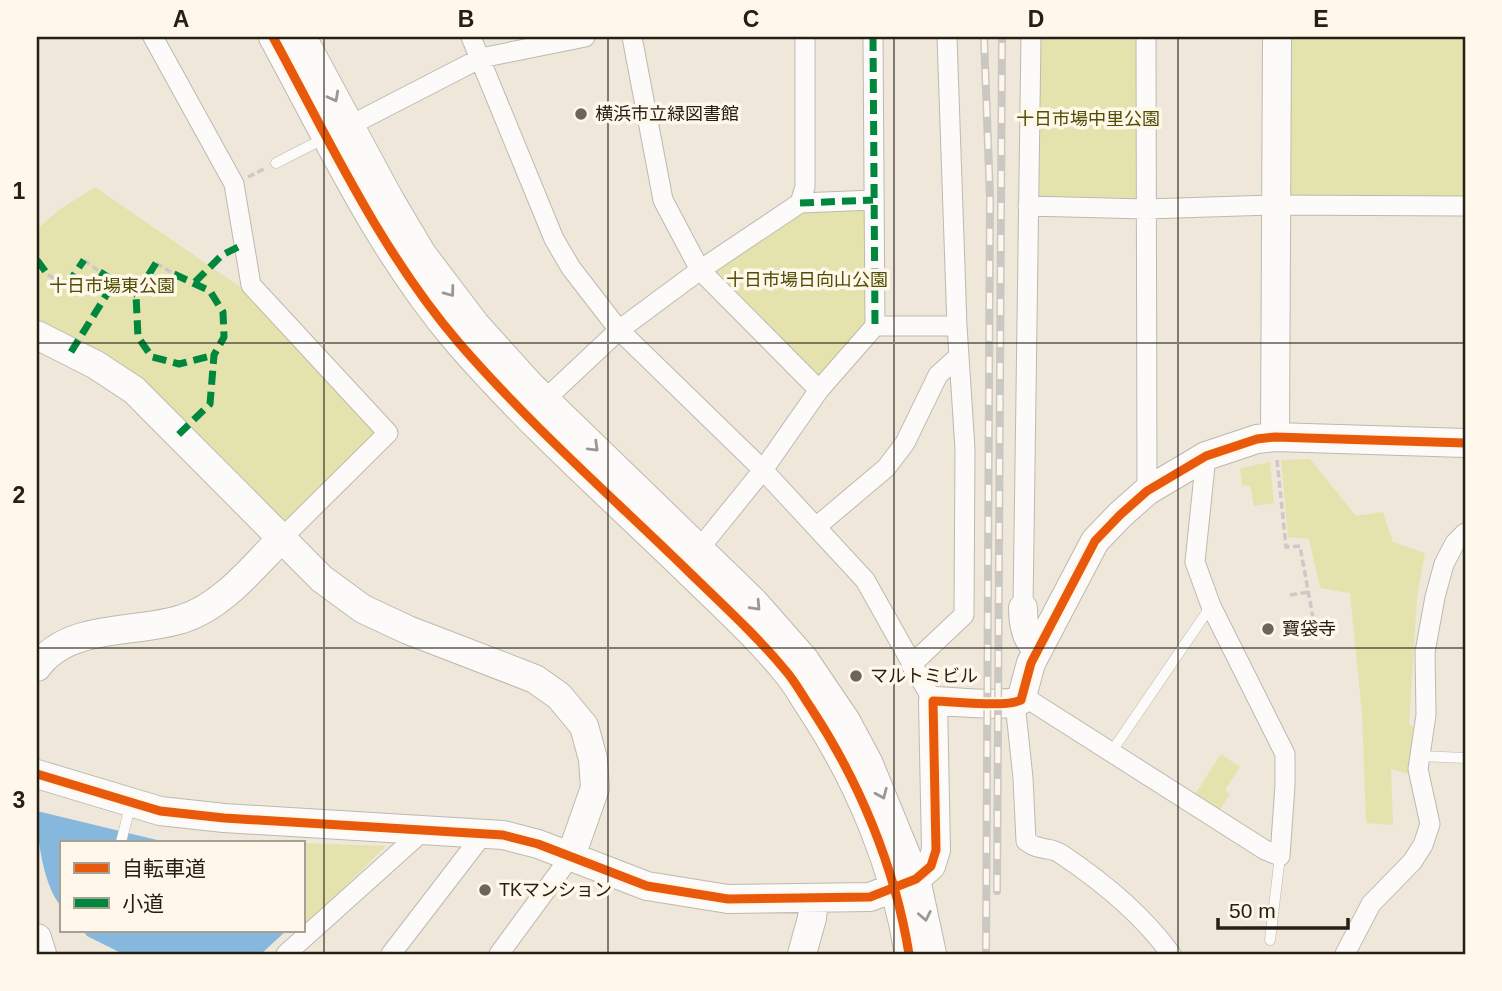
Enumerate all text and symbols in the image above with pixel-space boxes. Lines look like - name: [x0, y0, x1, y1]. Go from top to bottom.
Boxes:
- text: A: [173, 6, 189, 32]
- text: B: [458, 6, 474, 32]
- text: C: [743, 6, 759, 32]
- text: D: [1028, 6, 1044, 32]
- text: E: [1313, 6, 1329, 32]
- one-way arrow: [326, 90, 339, 102]
- place label: 横浜市立緑図書館: [595, 104, 739, 124]
- marker: 横浜市立緑図書館: [573, 106, 589, 122]
- park label: 十日市場中里公園: [1016, 109, 1160, 129]
- text: 1: [13, 178, 26, 204]
- park label: 十日市場日向山公園: [726, 270, 888, 290]
- park label: 十日市場東公園: [49, 276, 175, 296]
- one-way arrow: [442, 284, 455, 297]
- one-way arrow: [585, 438, 598, 451]
- text: 2: [13, 482, 25, 508]
- one-way arrow: [748, 598, 761, 611]
- place label: 寶袋寺: [1282, 619, 1336, 639]
- marker: 寶袋寺: [1260, 621, 1276, 637]
- place label: マルトミビル: [870, 666, 978, 686]
- marker: マルトミビル: [848, 668, 864, 684]
- one-way arrow: [874, 786, 888, 799]
- text: 3: [13, 787, 25, 813]
- legend: [60, 841, 304, 932]
- text: 自転車道: [122, 857, 206, 880]
- place label: TKマンション: [499, 880, 612, 900]
- marker: TKマンション: [477, 882, 493, 898]
- scale bar: [1218, 886, 1348, 930]
- text: 小道: [122, 892, 164, 915]
- text: 50 m: [1229, 899, 1276, 922]
- one-way arrow: [916, 910, 931, 922]

